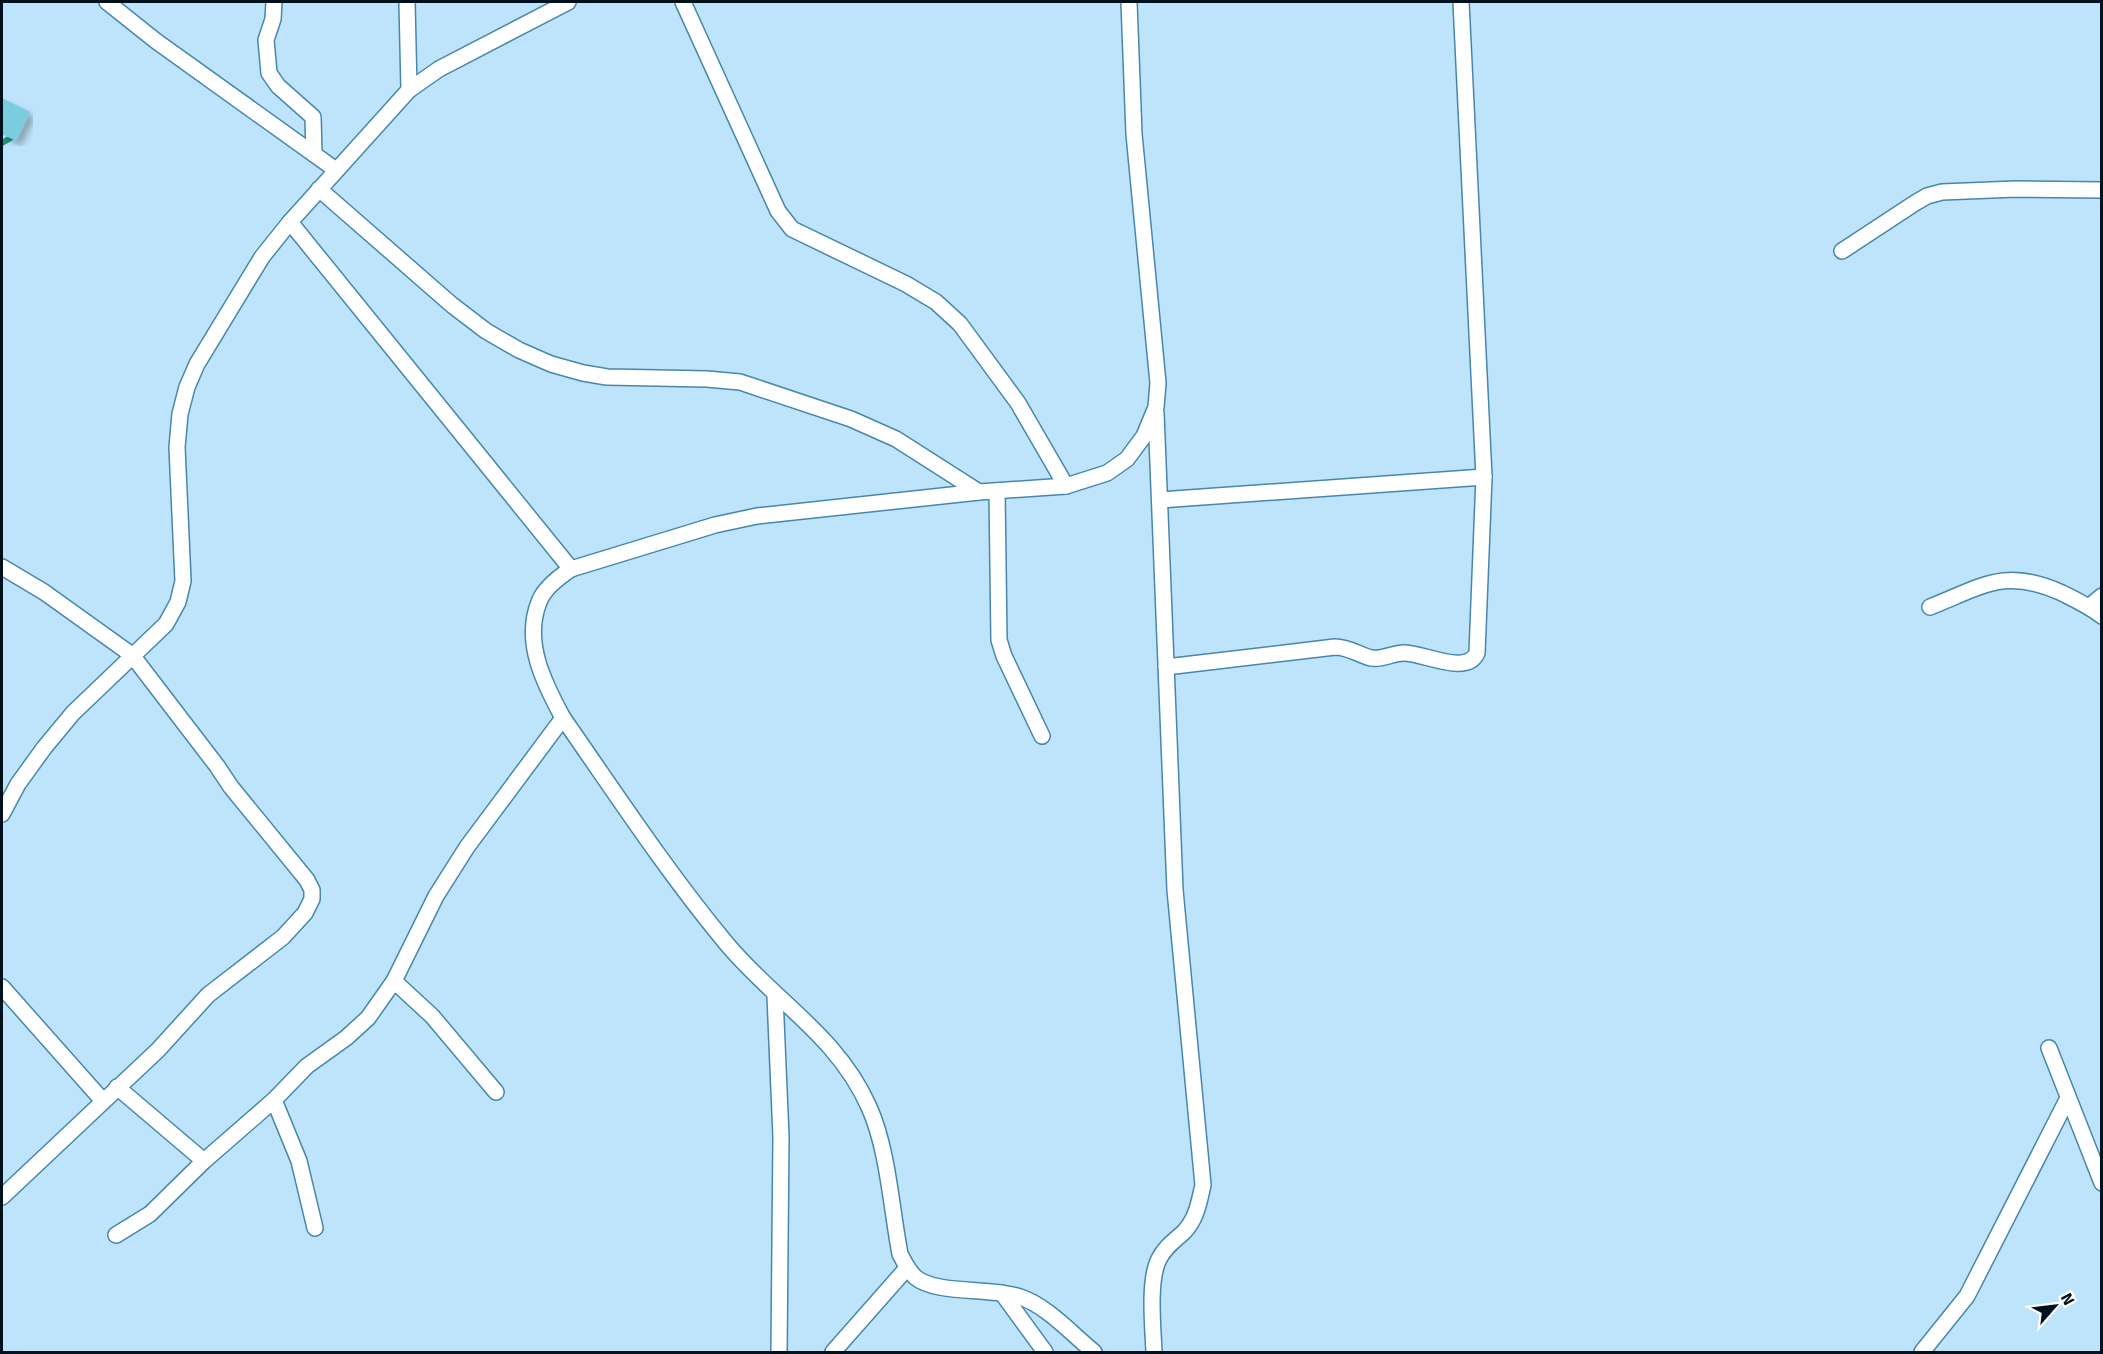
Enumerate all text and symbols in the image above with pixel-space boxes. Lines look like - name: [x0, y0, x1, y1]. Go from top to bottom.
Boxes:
- north arrow: [2025, 1276, 2085, 1336]
- text: N: [2056, 1290, 2079, 1309]

